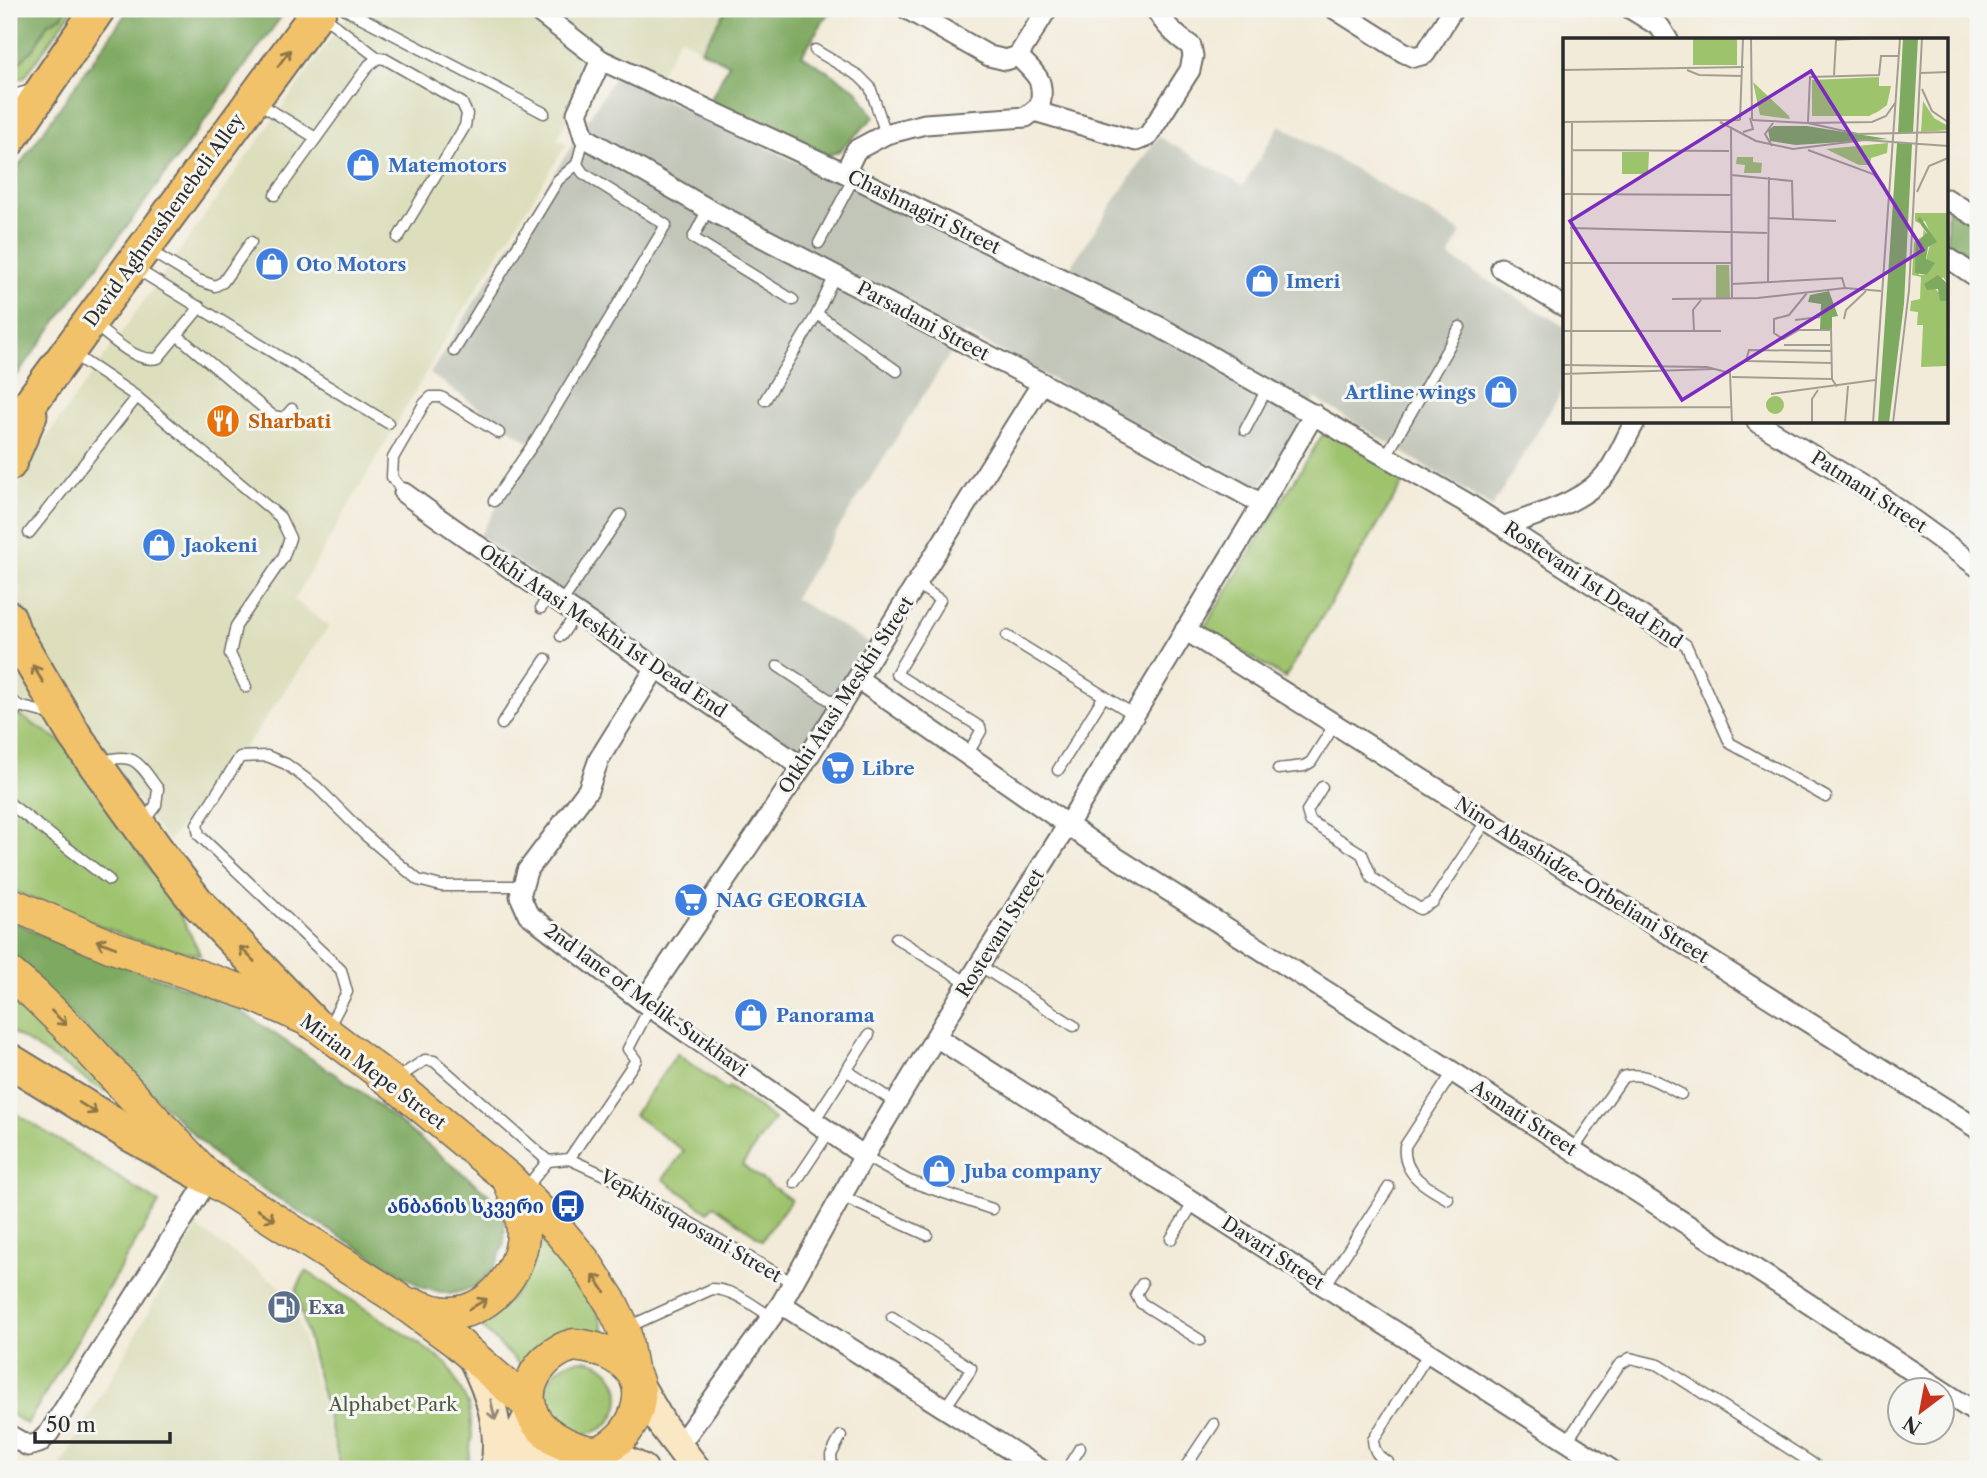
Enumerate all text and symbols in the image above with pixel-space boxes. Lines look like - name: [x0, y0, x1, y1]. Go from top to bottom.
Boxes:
- inset map: [1563, 38, 1948, 424]
- one-way arrow: [277, 49, 291, 68]
- street label: David Aghmashenebeli Alley: [79, 109, 249, 331]
- shop icon: Matemotors: [344, 146, 382, 184]
- place label: Matemotors: [388, 154, 507, 177]
- street label: Chashnagiri Street: [844, 165, 1004, 259]
- shop icon: Oto Motors: [253, 245, 291, 283]
- place label: Oto Motors: [296, 253, 407, 276]
- shop icon: Imeri: [1243, 262, 1281, 300]
- place label: Imeri: [1286, 270, 1341, 293]
- street label: Parsadani Street: [853, 276, 993, 366]
- shop icon: Artline wings: [1482, 373, 1520, 411]
- place label: Artline wings: [1344, 381, 1476, 404]
- restaurant icon: Sharbati: [204, 402, 242, 440]
- place label: Sharbati: [248, 410, 331, 433]
- street label: Patmani Street: [1807, 446, 1931, 538]
- street label: Rostevani 1st Dead End: [1499, 517, 1687, 654]
- shop icon: Jaokeni: [140, 526, 178, 564]
- place label: Jaokeni: [181, 534, 258, 557]
- street label: Otkhi Atasi Meskhi 1st Dead End: [475, 539, 732, 723]
- street label: Otkhi Atasi Meskhi Street: [774, 592, 919, 798]
- one-way arrow: [31, 665, 45, 685]
- supermarket icon: Libre: [819, 749, 857, 787]
- place label: Libre: [862, 757, 915, 780]
- street label: Nino Abashidze-Orbeliani Street: [1451, 792, 1714, 968]
- street label: Rostevani Street: [951, 864, 1049, 1001]
- supermarket icon: NAG GEORGIA: [672, 881, 710, 919]
- place label: NAG GEORGIA: [716, 889, 868, 912]
- street label: 2nd lane of Melik-Surkhavi: [540, 919, 752, 1082]
- one-way arrow: [96, 937, 118, 950]
- one-way arrow: [238, 946, 255, 963]
- shop icon: Panorama: [732, 996, 770, 1034]
- place label: Panorama: [776, 1004, 876, 1027]
- one-way arrow: [51, 1010, 68, 1027]
- street label: Mirian Mepe Street: [296, 1010, 451, 1134]
- street label: Asmati Street: [1466, 1075, 1581, 1161]
- one-way arrow: [77, 1102, 97, 1116]
- shop icon: Juba company: [920, 1152, 958, 1190]
- place label: Juba company: [961, 1160, 1103, 1183]
- street label: Vepkhistqaosani Street: [595, 1164, 786, 1288]
- bus stop icon: ანბანის სკვერი: [549, 1187, 587, 1225]
- place label: ანბანის სკვერი: [387, 1195, 544, 1218]
- one-way arrow: [256, 1208, 276, 1222]
- street label: Davari Street: [1218, 1211, 1329, 1295]
- one-way arrow: [591, 1274, 606, 1293]
- fuel station icon: Exa: [265, 1288, 303, 1326]
- place label: Exa: [308, 1296, 346, 1319]
- one-way arrow: [467, 1297, 487, 1311]
- north arrow: [1885, 1376, 1955, 1446]
- park label: Alphabet Park: [328, 1393, 458, 1416]
- one-way arrow: [487, 1398, 500, 1421]
- scale bar: [35, 1401, 170, 1445]
- text: N: [1899, 1411, 1925, 1439]
- text: 50 m: [46, 1412, 96, 1437]

